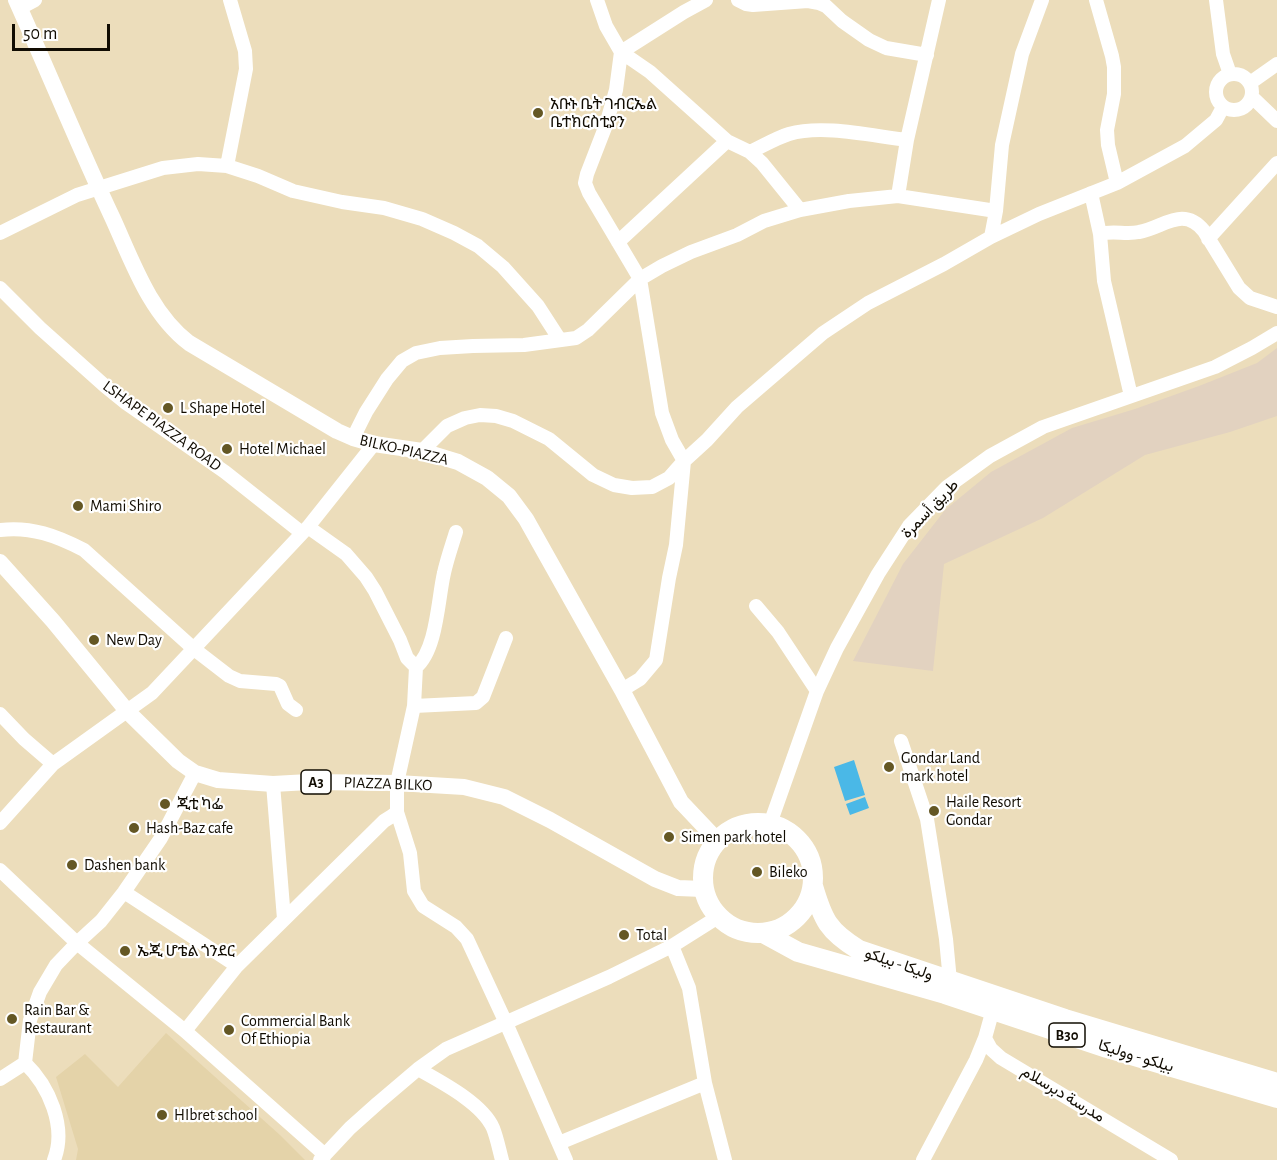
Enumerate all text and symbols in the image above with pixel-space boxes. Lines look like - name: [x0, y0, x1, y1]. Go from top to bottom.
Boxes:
- scale bar: [15, 12, 112, 50]
- text: 50 m: [23, 25, 57, 43]
- place label: አቡኑ ቤት ገብርኤል ቤተክርስቲያን: [550, 94, 657, 132]
- marker: አቡኑ ቤት ገብርኤል ቤተክርስቲያን: [531, 106, 545, 120]
- street label: LSHAPE PIAZZA ROAD: [99, 377, 225, 475]
- place label: L Shape Hotel: [180, 398, 265, 418]
- marker: L Shape Hotel: [161, 401, 175, 415]
- street label: BILKO-PIAZZA: [358, 430, 450, 470]
- place label: Hotel Michael: [239, 439, 326, 459]
- marker: Hotel Michael: [220, 442, 234, 456]
- street label: طريق أسمرة: [897, 476, 963, 542]
- place label: Mami Shiro: [90, 496, 162, 516]
- marker: Mami Shiro: [71, 499, 85, 513]
- place label: New Day: [106, 630, 162, 650]
- marker: New Day: [87, 633, 101, 647]
- place label: Gondar Land mark hotel: [901, 748, 980, 786]
- marker: Gondar Land mark hotel: [882, 760, 896, 774]
- road number: A3: [301, 770, 331, 794]
- street label: PIAZZA BILKO: [343, 773, 433, 795]
- place label: Haile Resort Gondar: [946, 792, 1021, 830]
- place label: ጂቲ ካፌ: [177, 794, 223, 814]
- marker: ጂቲ ካፌ: [158, 797, 172, 811]
- marker: Haile Resort Gondar: [927, 804, 941, 818]
- place label: Hash-Baz cafe: [146, 818, 233, 838]
- marker: Hash-Baz cafe: [127, 821, 141, 835]
- place label: Simen park hotel: [681, 827, 786, 847]
- marker: Simen park hotel: [662, 830, 676, 844]
- place label: Dashen bank: [84, 855, 165, 875]
- marker: Dashen bank: [65, 858, 79, 872]
- place label: Bileko: [769, 862, 808, 882]
- marker: Bileko: [750, 865, 764, 879]
- place label: Total: [636, 925, 667, 945]
- marker: Total: [617, 928, 631, 942]
- place label: ኤጂ ሆቴል ጎንደር: [137, 941, 235, 961]
- street label: وليكا - بيلكو: [862, 943, 936, 985]
- marker: ኤጂ ሆቴል ጎንደር: [118, 944, 132, 958]
- place label: Rain Bar & Restaurant: [24, 1000, 92, 1038]
- place label: Commercial Bank Of Ethiopia: [241, 1011, 350, 1049]
- marker: Rain Bar & Restaurant: [5, 1012, 19, 1026]
- marker: Commercial Bank Of Ethiopia: [222, 1023, 236, 1037]
- road number: B30: [1049, 1023, 1085, 1047]
- street label: بيلكو - ووليكا: [1096, 1035, 1176, 1077]
- street label: مدرسة دبرسلام: [1018, 1062, 1108, 1126]
- place label: HIbret school: [174, 1105, 258, 1125]
- marker: HIbret school: [155, 1108, 169, 1122]

